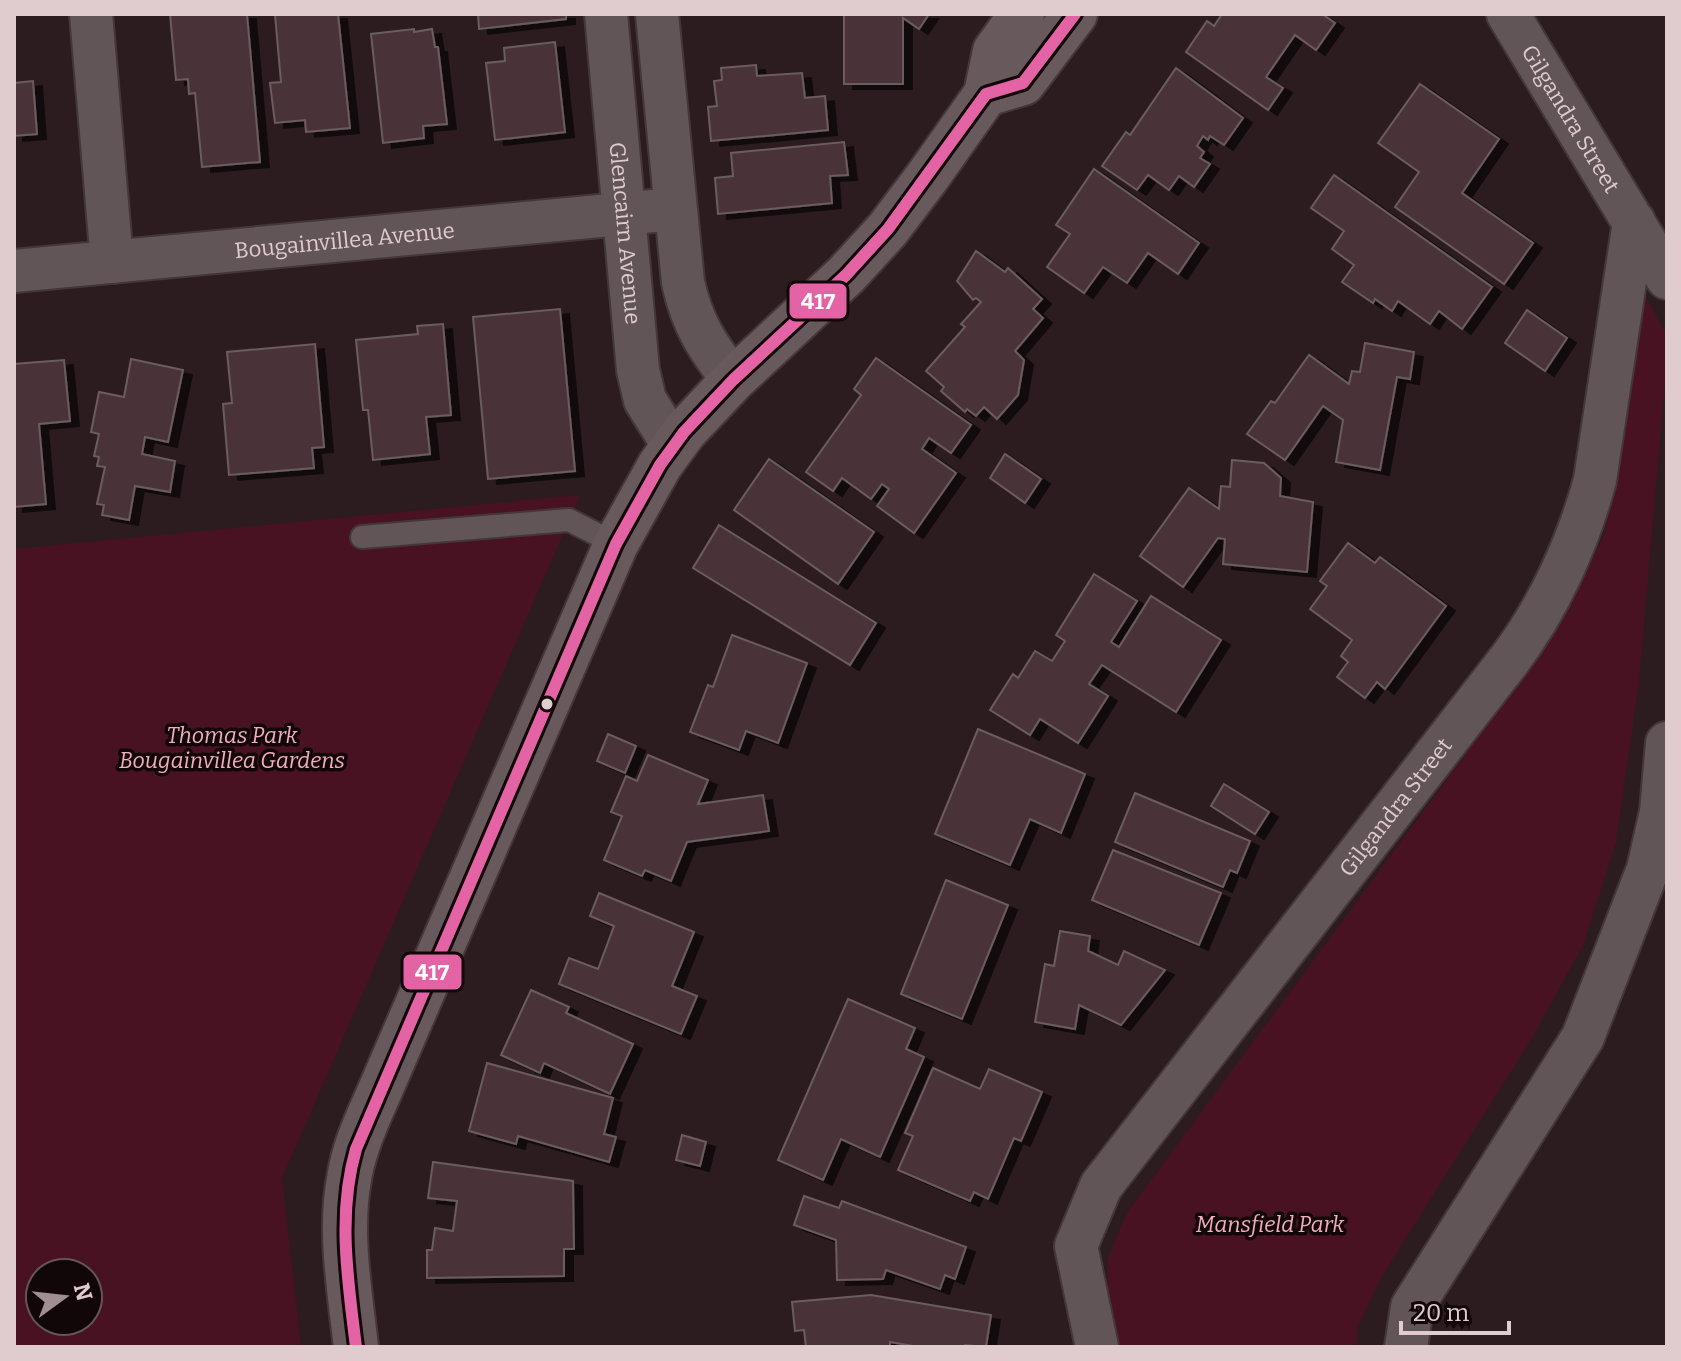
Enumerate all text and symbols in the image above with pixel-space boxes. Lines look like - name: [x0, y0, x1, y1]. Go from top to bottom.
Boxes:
- street label: Gilgandra Street: [1516, 40, 1626, 197]
- street label: Glencairn Avenue: [604, 141, 647, 325]
- street label: Bougainvillea Avenue: [233, 216, 456, 264]
- line badge: 417: [788, 282, 848, 320]
- text: 417: [801, 288, 835, 315]
- unlabelled marker: [539, 696, 555, 712]
- park label: Thomas Park Bougainvillea Gardens: [119, 722, 345, 774]
- street label: Gilgandra Street: [1333, 732, 1457, 882]
- line badge: 417: [402, 953, 463, 991]
- text: 417: [415, 959, 449, 986]
- park label: Mansfield Park: [1196, 1211, 1345, 1238]
- north arrow: [24, 1257, 104, 1337]
- text: N: [68, 1280, 98, 1304]
- scale bar: [1401, 1285, 1509, 1335]
- text: 20 m: [1413, 1299, 1469, 1327]

